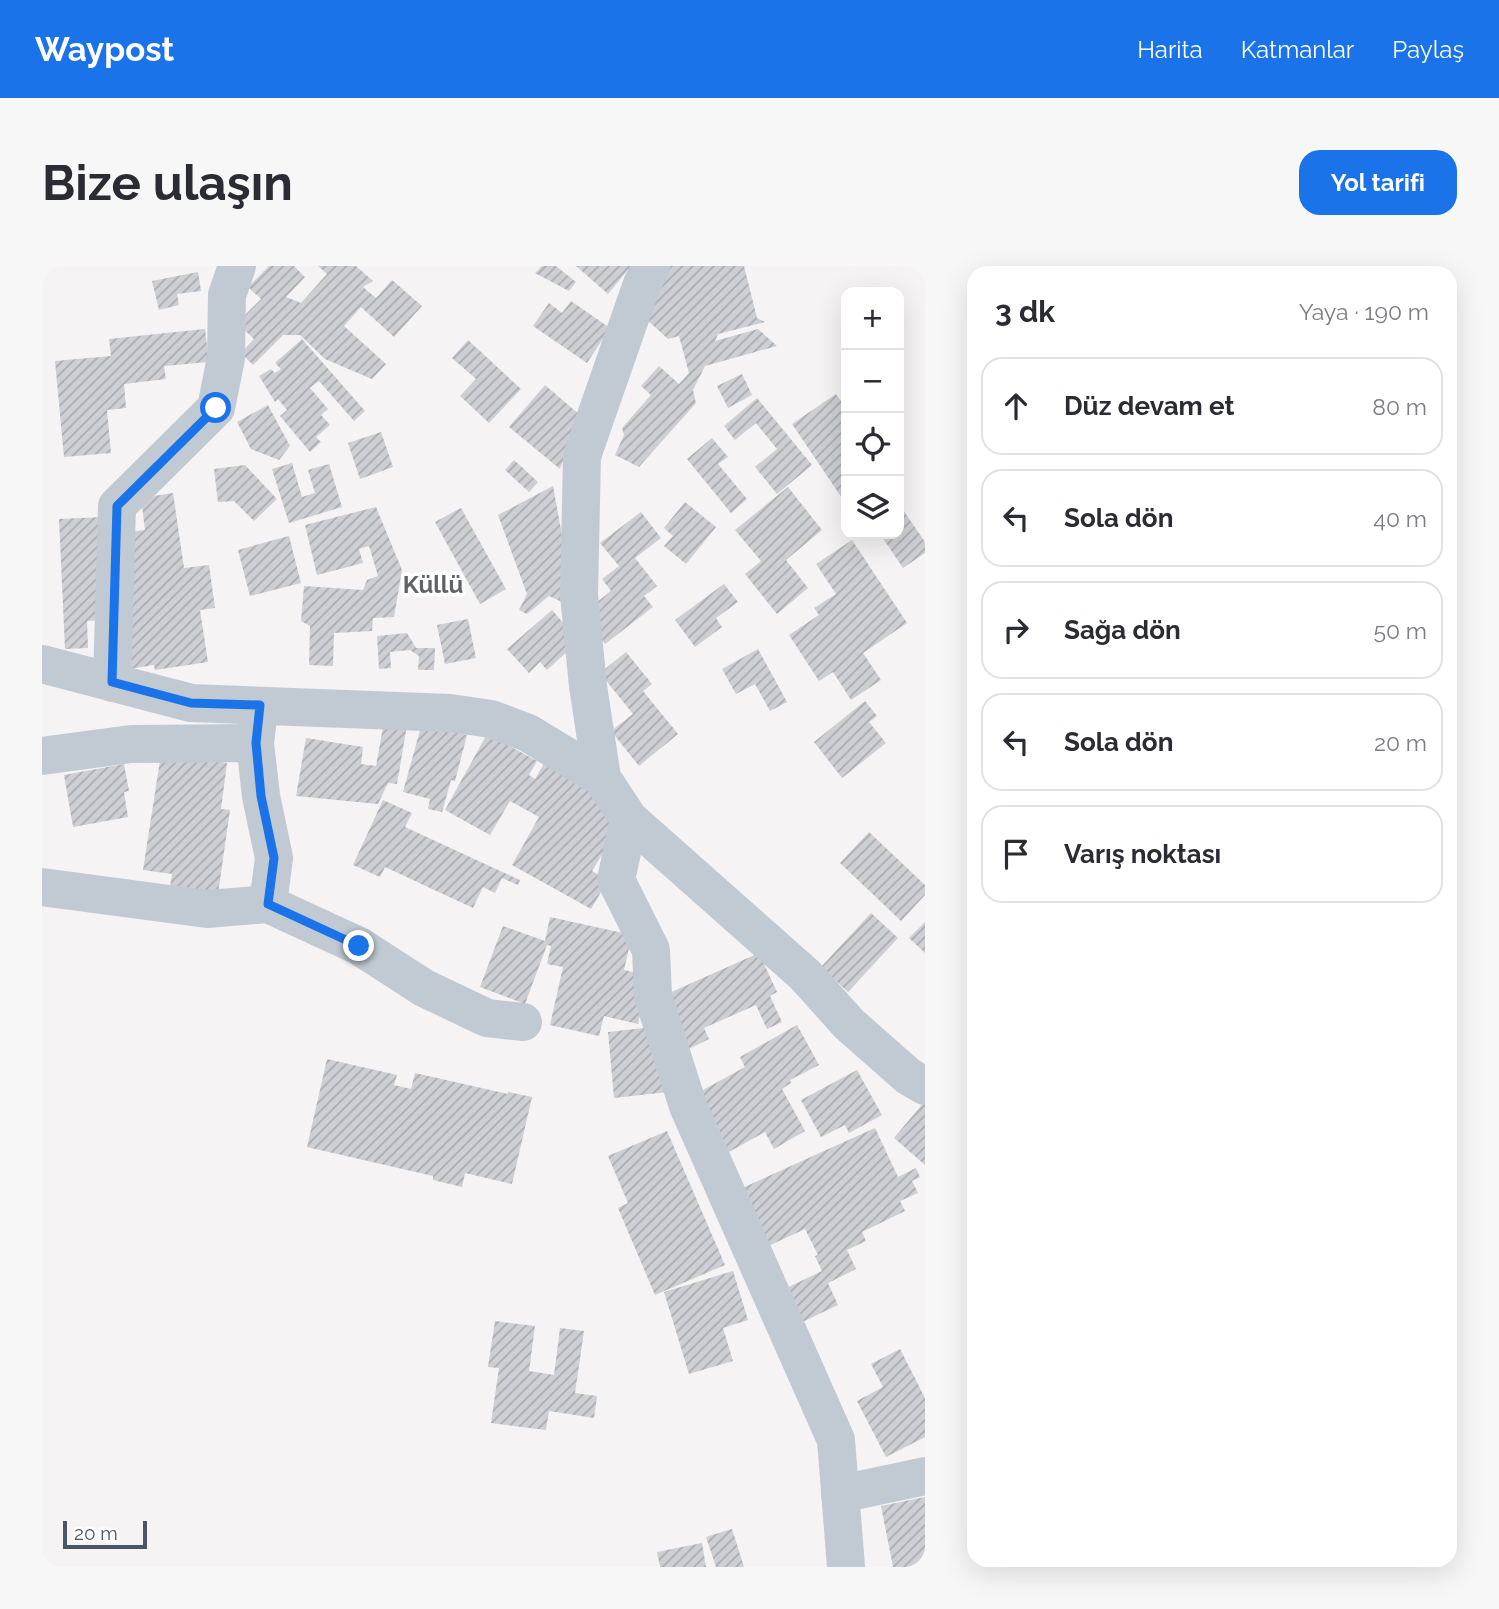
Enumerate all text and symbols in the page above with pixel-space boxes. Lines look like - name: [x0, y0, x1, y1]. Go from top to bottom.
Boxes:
- text: Waypost: [35, 30, 174, 69]
- text: Harita: [1137, 35, 1203, 64]
- text: Katmanlar: [1241, 35, 1354, 64]
- text: Paylaş: [1392, 35, 1464, 64]
- button: Yol tarifi: [1299, 150, 1457, 215]
- text: Bize ulaşın: [42, 154, 293, 211]
- map controls: [841, 287, 904, 539]
- button: +: [841, 287, 904, 350]
- text: 3 dk: [995, 294, 1055, 329]
- text: Yaya · 190 m: [1299, 298, 1429, 325]
- button: −: [841, 350, 904, 413]
- icon: ahead: [997, 387, 1035, 425]
- text: Düz devam et: [1064, 391, 1234, 421]
- route start: [200, 392, 231, 423]
- text: 80 m: [1372, 393, 1427, 420]
- button: locate: [841, 413, 904, 476]
- button: layers: [841, 476, 904, 539]
- icon: left: [997, 499, 1035, 537]
- text: Sola dön: [1064, 503, 1173, 533]
- text: 40 m: [1373, 505, 1427, 532]
- district label: Küllü: [403, 570, 463, 599]
- icon: right: [997, 611, 1035, 649]
- text: Sağa dön: [1064, 615, 1181, 645]
- text: 50 m: [1373, 617, 1427, 644]
- icon: left: [997, 723, 1035, 761]
- text: Sola dön: [1064, 727, 1173, 757]
- text: 20 m: [1374, 729, 1427, 756]
- icon: arrive: [997, 835, 1035, 873]
- text: Varış noktası: [1064, 839, 1221, 869]
- route end: [343, 930, 374, 961]
- scale bar: [63, 1518, 147, 1550]
- text: 20 m: [74, 1522, 118, 1544]

